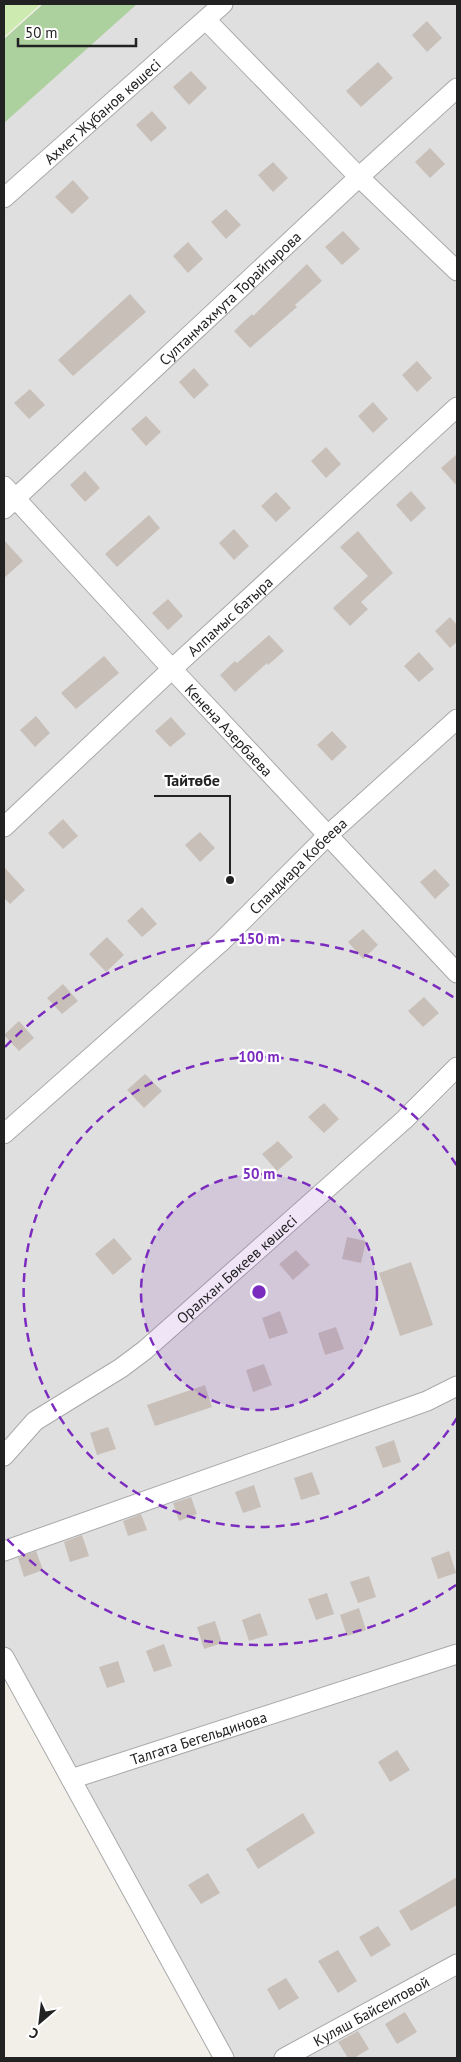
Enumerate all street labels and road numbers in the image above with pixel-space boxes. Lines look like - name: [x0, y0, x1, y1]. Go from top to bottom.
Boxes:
- street label: Ахмет Жұбанов көшесі: [40, 54, 164, 168]
- street label: Султанмахмута Торайгырова: [155, 227, 305, 369]
- street label: Алпамыс батыра: [183, 572, 276, 660]
- street label: Кенена Азербаева: [181, 680, 277, 780]
- street label: Спандиара Кобеева: [245, 813, 351, 918]
- street label: Оралхан Бөкеев көшесі: [172, 1210, 301, 1327]
- street label: Талгата Бегельдинова: [128, 1707, 269, 1769]
- street label: Куляш Байсеитовой: [310, 1971, 432, 2050]

